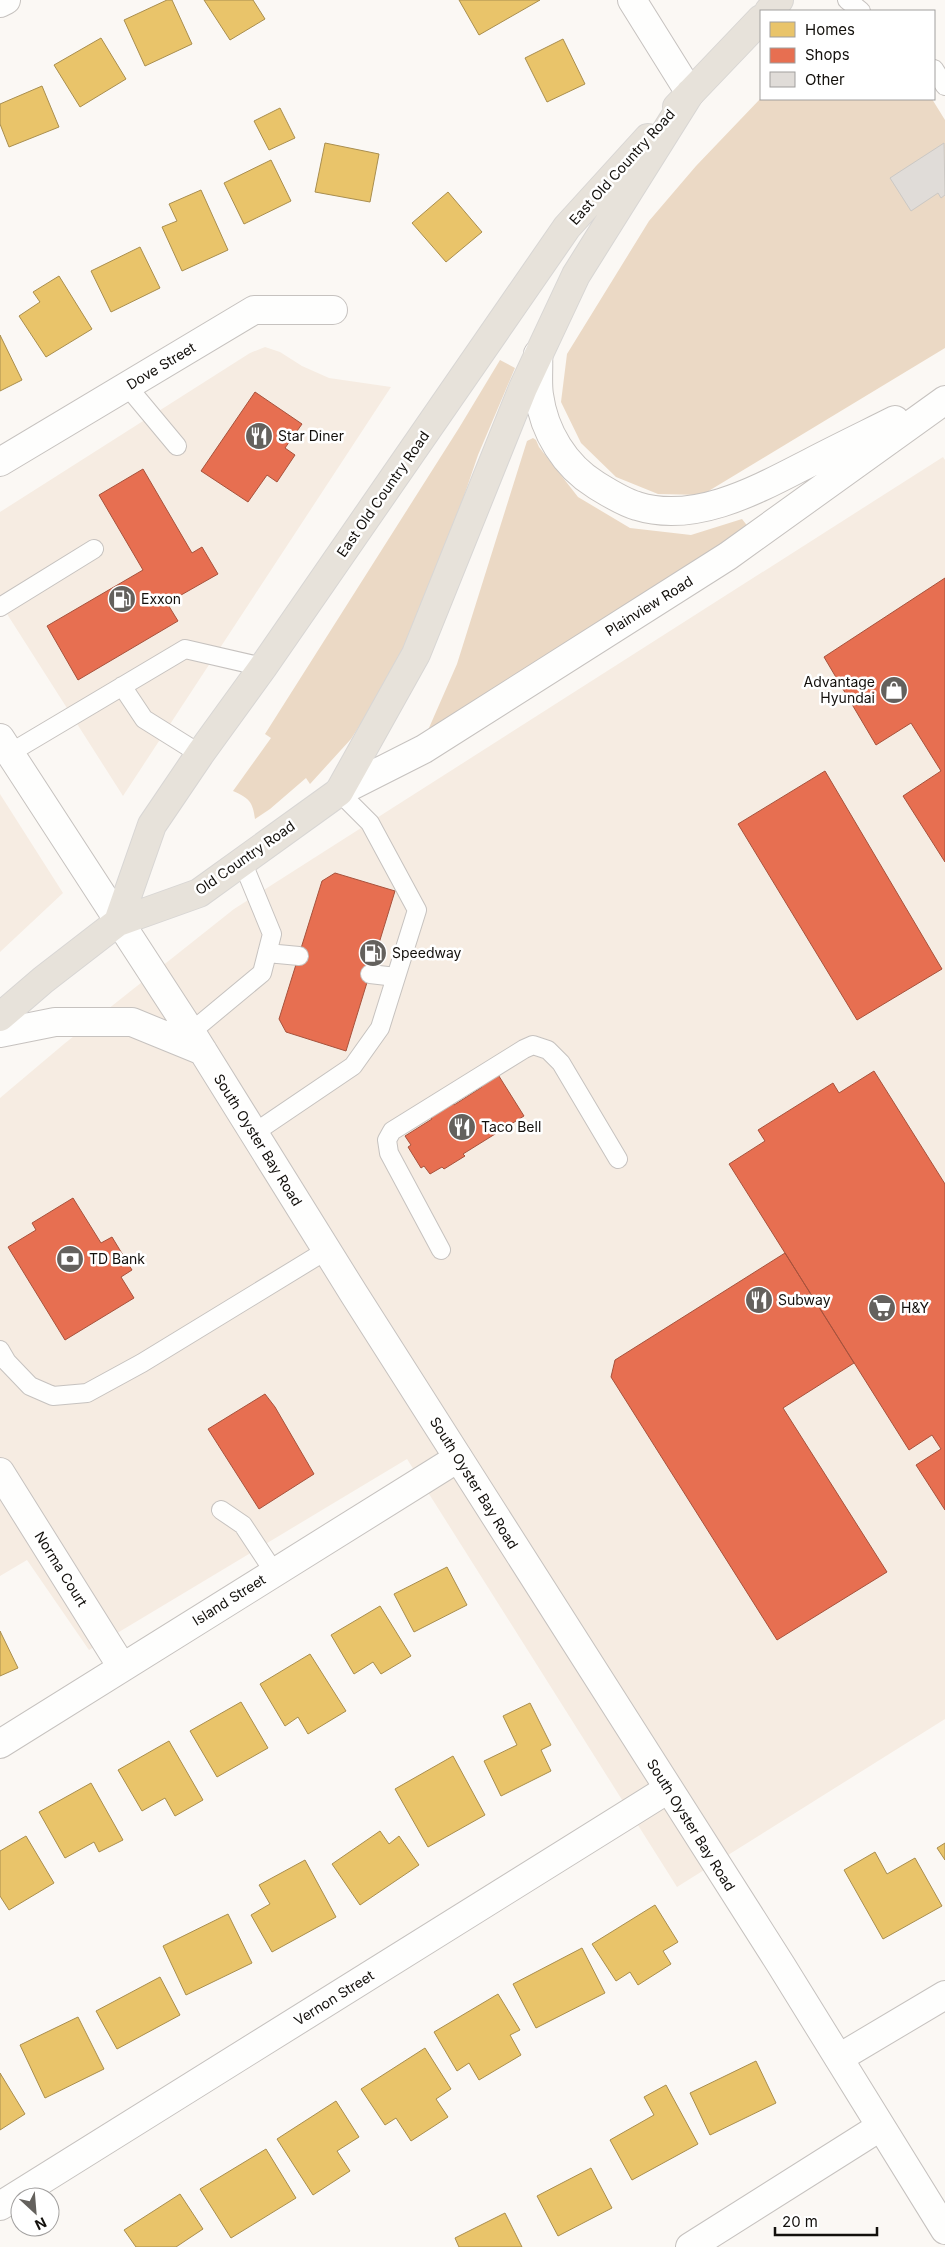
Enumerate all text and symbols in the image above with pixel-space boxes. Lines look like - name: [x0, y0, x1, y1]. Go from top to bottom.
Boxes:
- legend: [760, 10, 935, 100]
- text: Homes: [805, 20, 855, 39]
- text: Shops: [805, 45, 850, 64]
- text: Other: [805, 70, 845, 89]
- street label: East Old Country Road: [565, 105, 678, 228]
- street label: Dove Street: [123, 338, 199, 393]
- restaurant icon: Star Diner: [244, 421, 274, 451]
- place label: Star Diner: [278, 427, 344, 444]
- street label: East Old Country Road: [333, 428, 432, 560]
- street label: Plainview Road: [602, 572, 696, 639]
- fuel station icon: Exxon: [107, 584, 137, 614]
- place label: Exxon: [141, 590, 181, 607]
- place label: Advantage Hyundai: [804, 673, 875, 706]
- shop icon: Advantage Hyundai: [879, 675, 909, 705]
- street label: Old Country Road: [192, 817, 298, 898]
- fuel station icon: Speedway: [358, 938, 388, 968]
- place label: Speedway: [392, 944, 462, 961]
- street label: South Oyster Bay Road: [211, 1071, 306, 1209]
- restaurant icon: Taco Bell: [447, 1112, 477, 1142]
- place label: Taco Bell: [481, 1118, 541, 1135]
- bank icon: TD Bank: [55, 1244, 85, 1274]
- place label: TD Bank: [89, 1250, 145, 1267]
- restaurant icon: Subway: [744, 1285, 774, 1315]
- place label: Subway: [778, 1291, 831, 1308]
- supermarket icon: H&Y: [867, 1293, 897, 1323]
- place label: H&Y: [901, 1299, 929, 1316]
- street label: South Oyster Bay Road: [427, 1414, 522, 1552]
- street label: Norma Court: [32, 1528, 91, 1610]
- street label: Island Street: [189, 1570, 269, 1629]
- street label: South Oyster Bay Road: [644, 1756, 739, 1894]
- street label: Vernon Street: [291, 1966, 377, 2029]
- north arrow: [10, 2187, 60, 2237]
- scale bar: [775, 2204, 878, 2236]
- text: 20 m: [782, 2212, 818, 2231]
- text: N: [32, 2214, 49, 2234]

